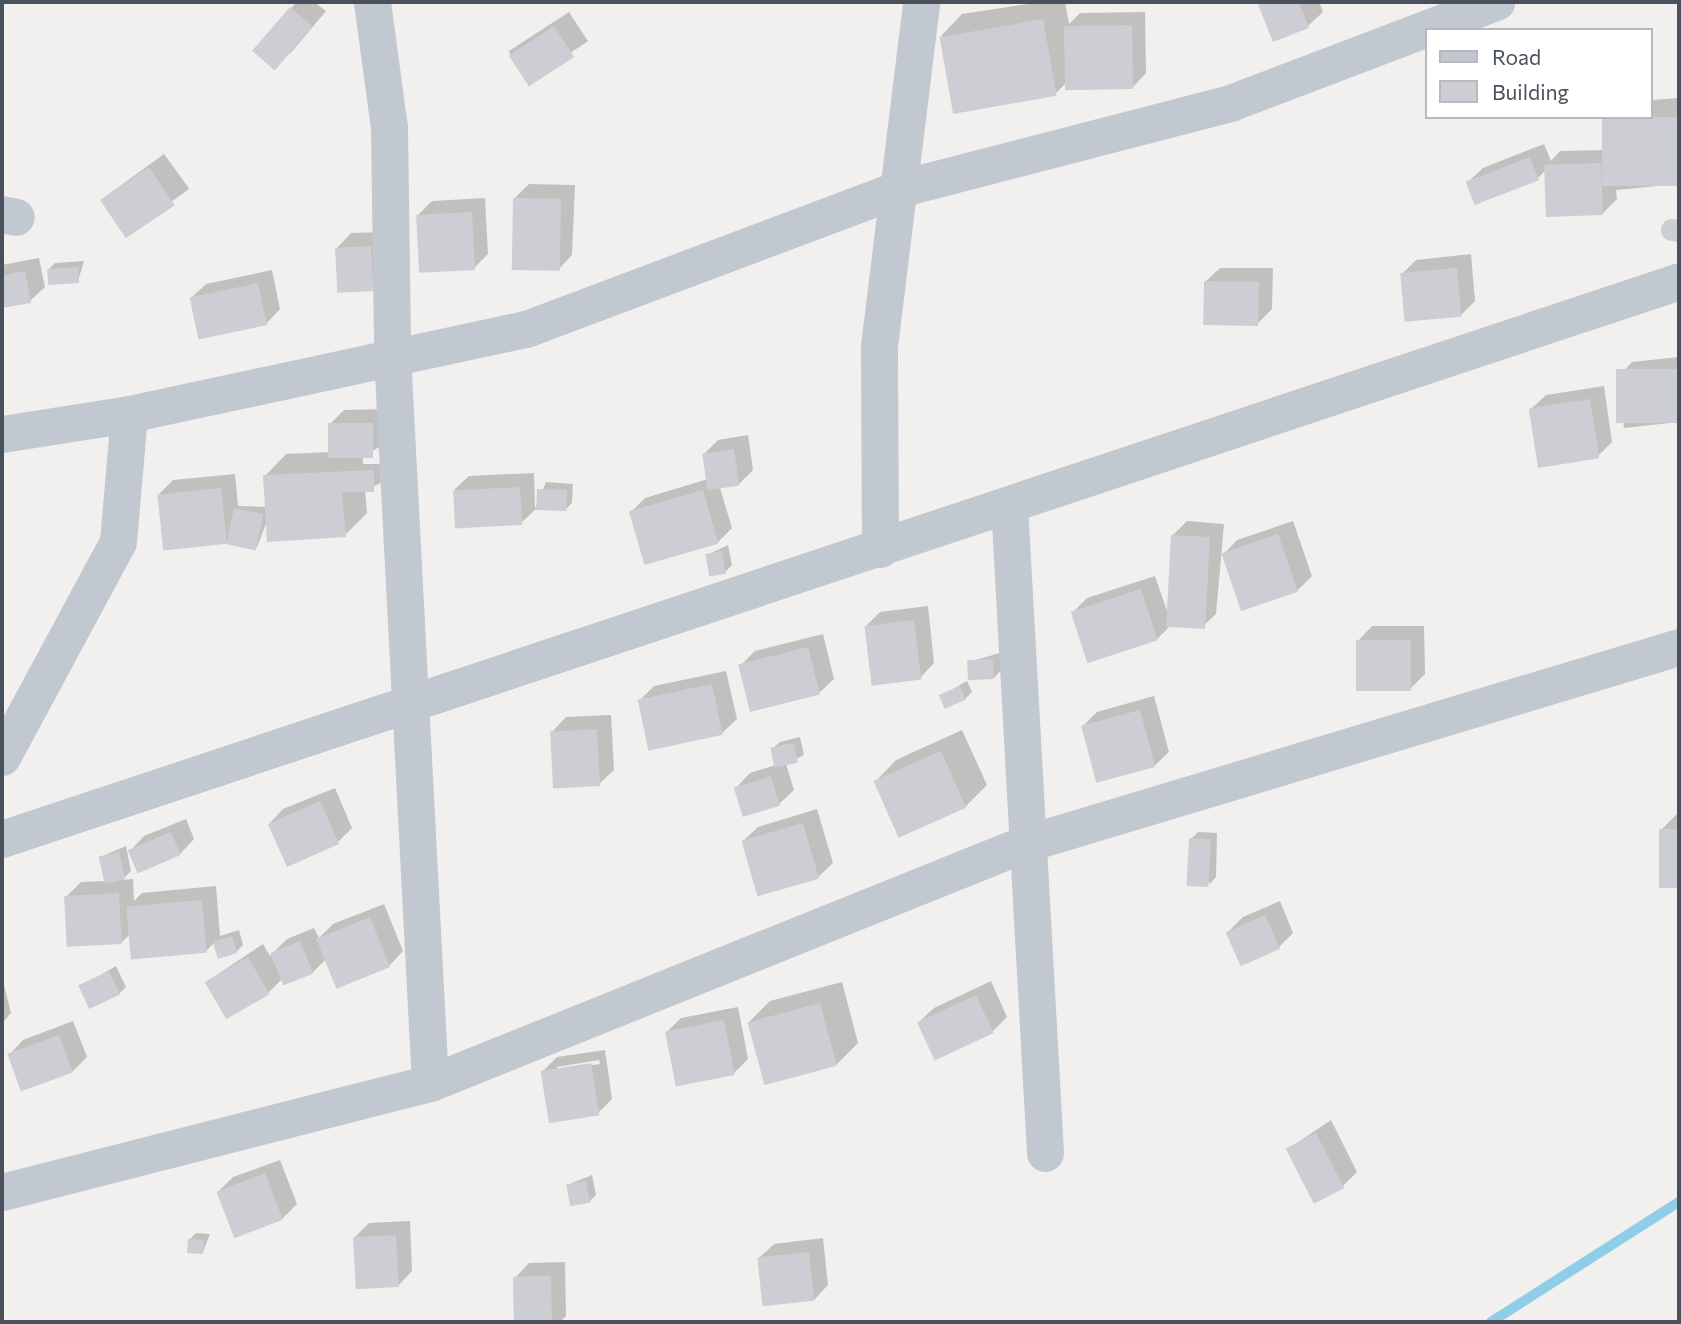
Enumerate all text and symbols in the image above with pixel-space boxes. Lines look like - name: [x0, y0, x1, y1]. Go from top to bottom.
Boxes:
- legend: [1426, 28, 1653, 119]
- text: Road: [1492, 44, 1541, 69]
- text: Building: [1492, 79, 1569, 104]

